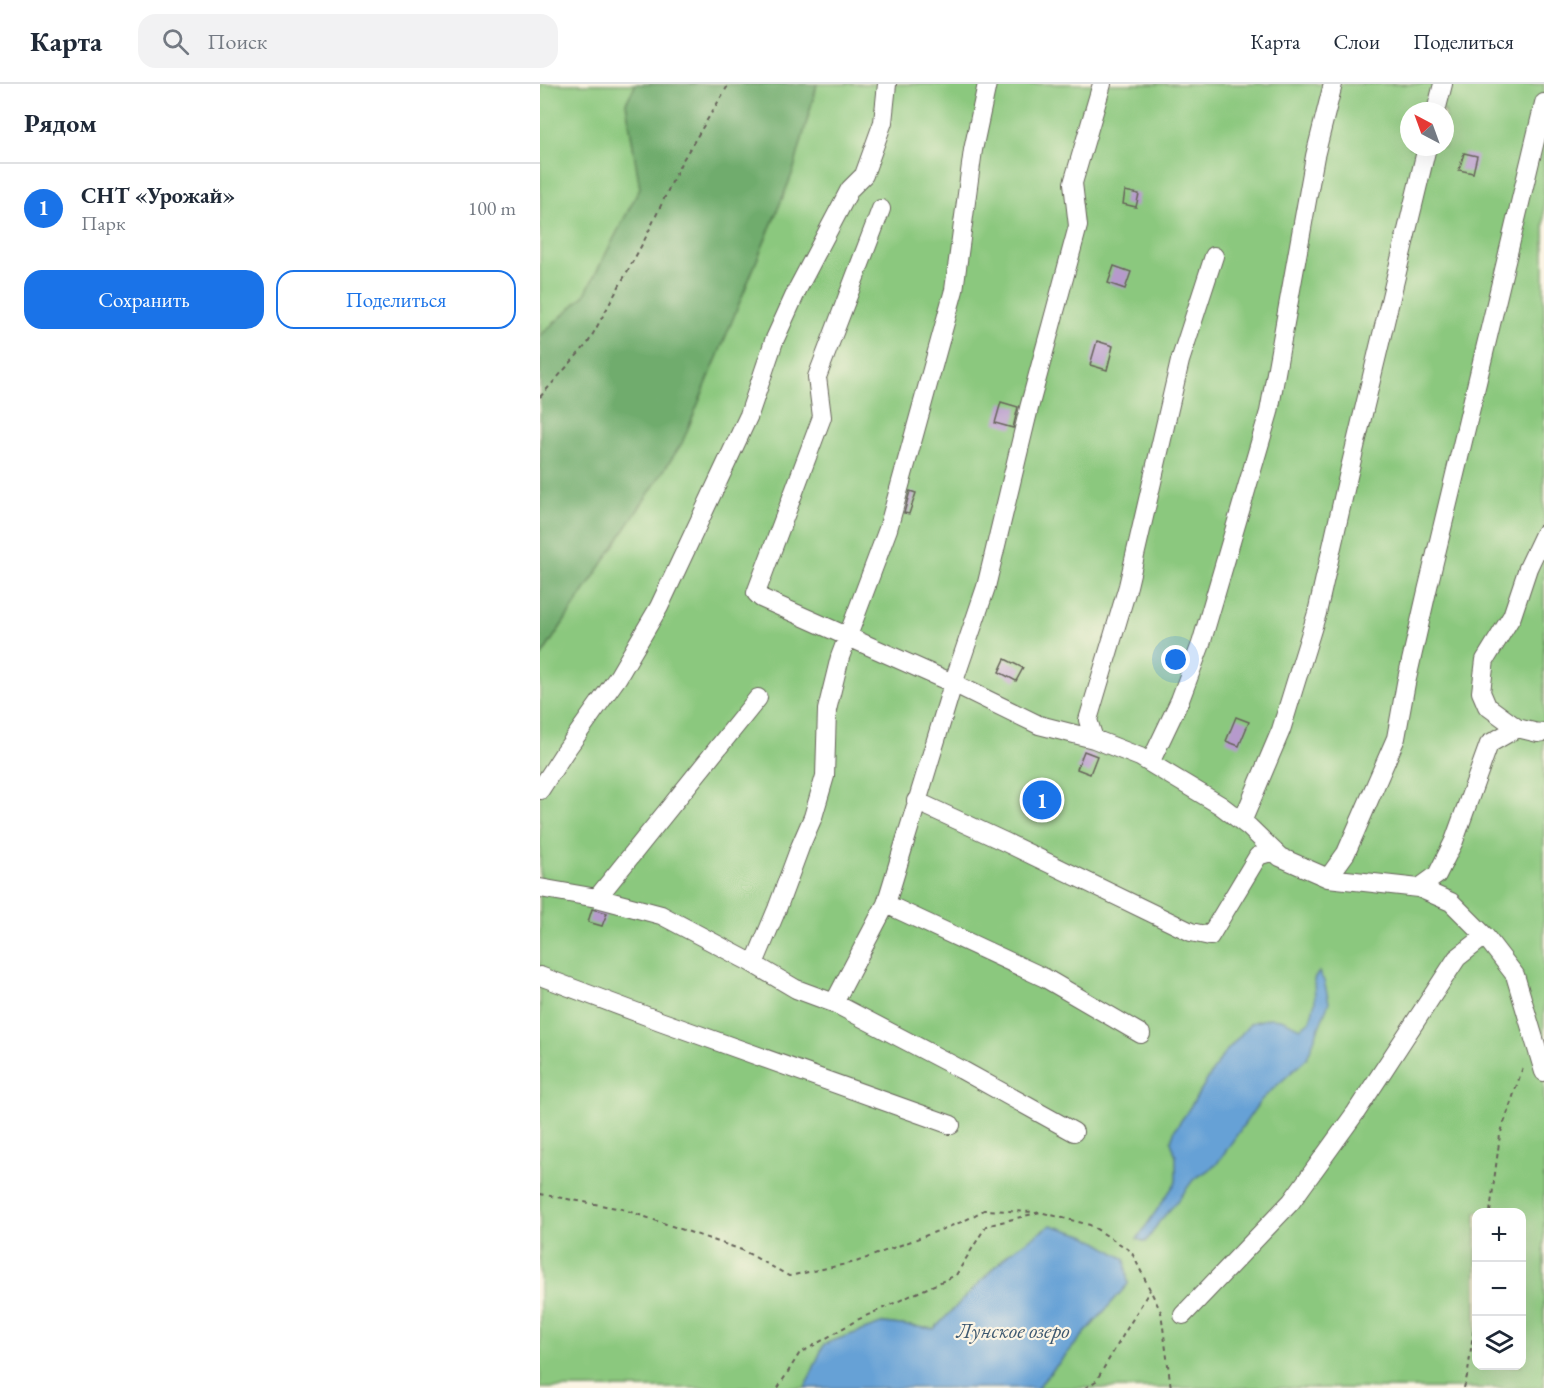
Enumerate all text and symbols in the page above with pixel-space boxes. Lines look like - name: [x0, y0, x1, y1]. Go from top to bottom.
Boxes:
- search box: [138, 14, 558, 68]
- text: Карта: [30, 23, 102, 59]
- icon: search: [159, 25, 192, 58]
- text: Поиск: [207, 27, 267, 56]
- text: Карта: [1250, 28, 1300, 55]
- text: Слои: [1333, 28, 1380, 55]
- text: Поделиться: [1413, 28, 1514, 55]
- north arrow: [1400, 102, 1454, 156]
- text: Рядом: [24, 106, 97, 140]
- text: СНТ «Урожай»: [81, 181, 235, 210]
- text: 1: [38, 195, 49, 221]
- text: 100 m: [468, 195, 516, 221]
- text: Парк: [81, 210, 125, 236]
- button: Сохранить: [24, 270, 264, 329]
- button: Поделиться: [276, 270, 516, 329]
- your location: [1161, 645, 1190, 674]
- pin: 1: [1022, 778, 1062, 822]
- map controls: [1472, 1208, 1526, 1370]
- button: +: [1472, 1208, 1526, 1262]
- button: −: [1472, 1262, 1526, 1316]
- water label: Лунское озеро: [955, 1316, 1070, 1345]
- button: layers: [1472, 1316, 1526, 1370]

